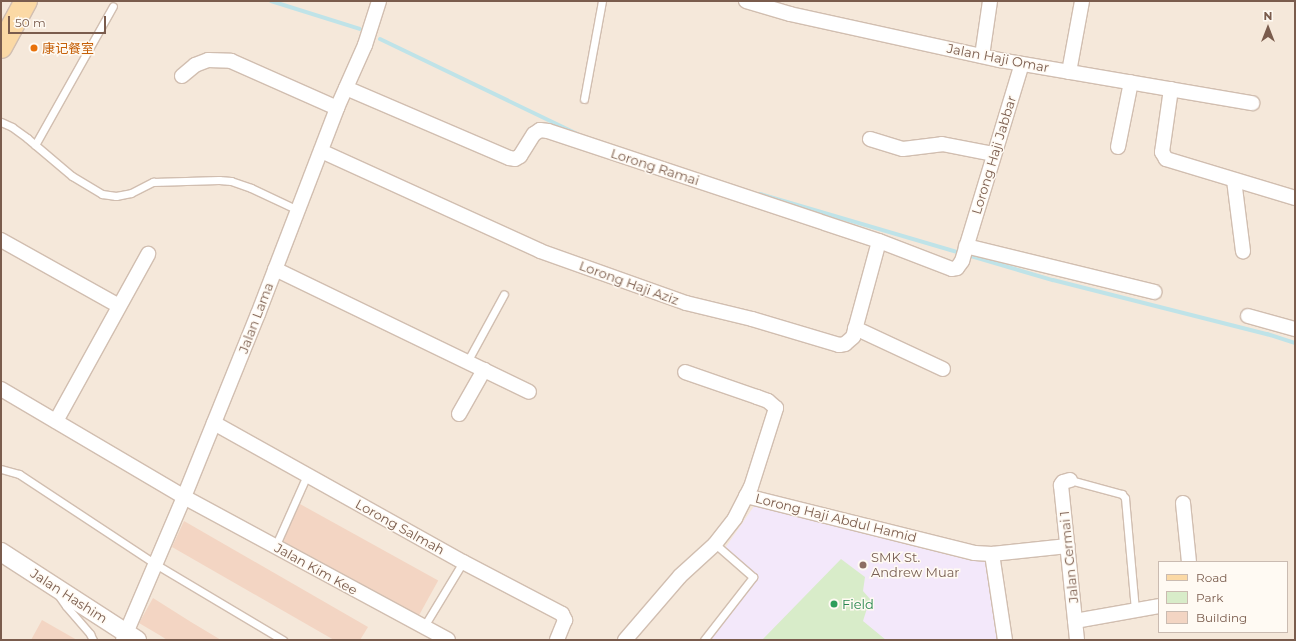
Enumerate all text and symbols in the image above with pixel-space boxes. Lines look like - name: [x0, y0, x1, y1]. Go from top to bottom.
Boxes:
- scale bar: [10, 8, 108, 34]
- north arrow: [1248, 8, 1288, 48]
- text: N: [1264, 9, 1272, 23]
- text: 50 m: [15, 15, 46, 30]
- place label: 康记餐室: [42, 40, 94, 56]
- street label: Jalan Haji Omar: [946, 40, 1050, 76]
- marker: 康记餐室: [29, 43, 39, 53]
- street label: Lorong Haji Jabbar: [969, 94, 1019, 216]
- street label: Lorong Ramai: [609, 145, 701, 189]
- street label: Lorong Haji Aziz: [577, 258, 681, 308]
- street label: Jalan Lama: [235, 281, 277, 355]
- street label: Lorong Haji Abdul Hamid: [754, 490, 918, 546]
- street label: Lorong Salmah: [353, 496, 447, 558]
- street label: Jalan Cermai 1: [1056, 510, 1082, 604]
- street label: Jalan Kim Kee: [272, 540, 360, 598]
- place label: SMK St. Andrew Muar: [871, 550, 960, 581]
- marker: SMK St. Andrew Muar: [858, 560, 868, 570]
- legend: [1158, 561, 1288, 633]
- street label: Jalan Hashim: [28, 565, 110, 627]
- text: Road: [1196, 570, 1227, 585]
- text: Park: [1196, 590, 1223, 605]
- place label: Field: [842, 596, 874, 612]
- marker: Field: [829, 599, 839, 609]
- text: Building: [1196, 610, 1247, 625]

